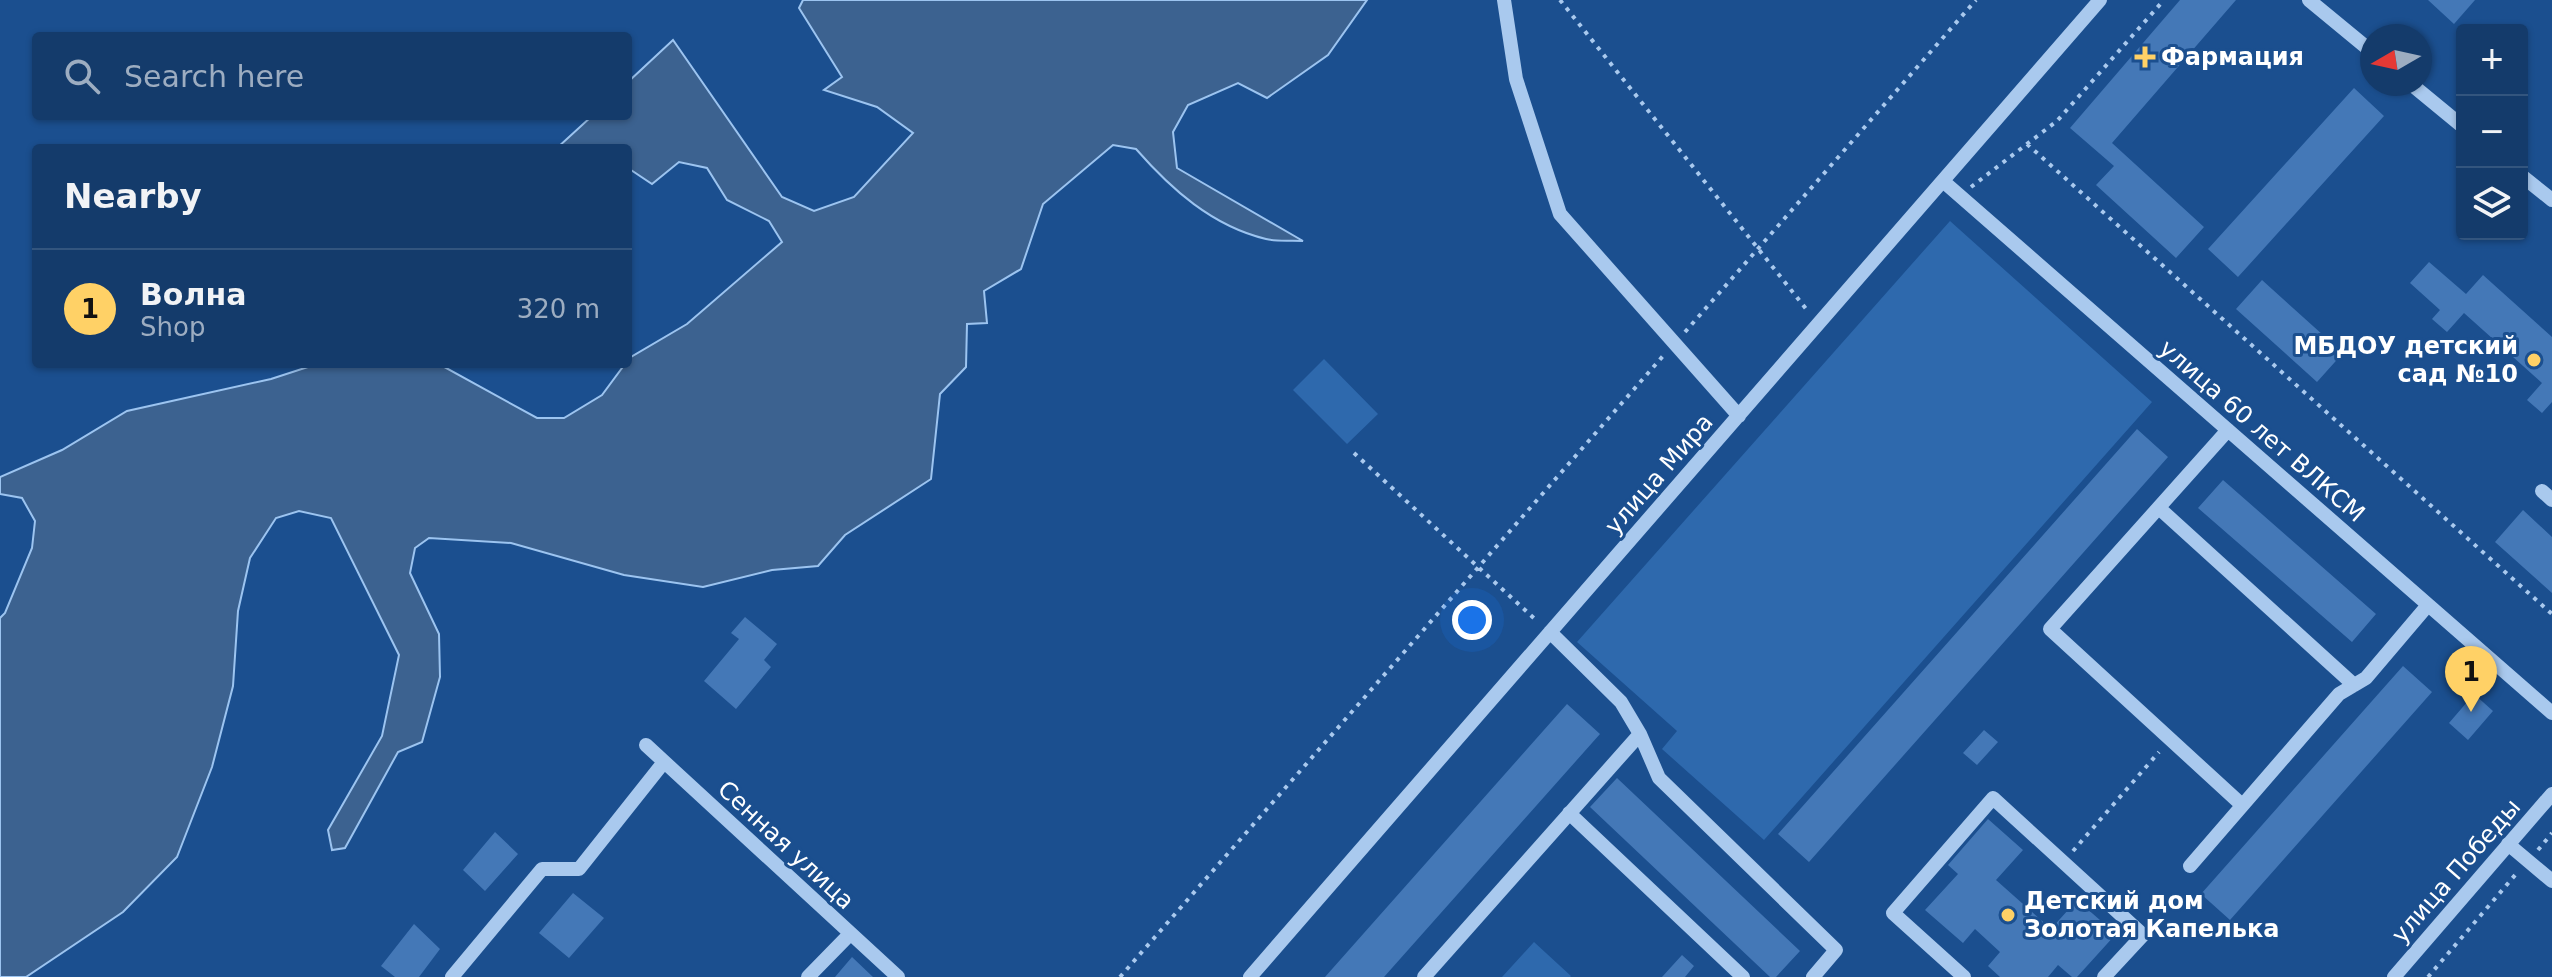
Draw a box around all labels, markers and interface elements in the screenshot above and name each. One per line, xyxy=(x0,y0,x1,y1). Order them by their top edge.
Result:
north arrow xyxy=(2360,24,2432,96)
map controls xyxy=(2456,24,2528,240)
button: + xyxy=(2456,24,2528,96)
search box xyxy=(32,32,632,120)
place label: Фармация xyxy=(2161,43,2304,71)
marker: Фармация xyxy=(2136,48,2154,66)
icon: search xyxy=(60,54,104,98)
text: Search here xyxy=(124,59,304,94)
button: − xyxy=(2456,96,2528,168)
button: layers xyxy=(2456,168,2528,240)
text: Nearby xyxy=(64,176,202,216)
text: Волна xyxy=(140,277,246,312)
text: 1 xyxy=(81,294,99,324)
text: 320 m xyxy=(517,294,600,324)
text: Shop xyxy=(140,312,205,342)
place label: МБДОУ детский сад №10 xyxy=(2293,332,2518,388)
street label: улица 60 лет ВЛКСМ xyxy=(2154,334,2370,528)
marker: МБДОУ детский сад №10 xyxy=(2525,351,2543,369)
street label: улица Мира xyxy=(1599,408,1719,540)
your location xyxy=(1452,600,1492,640)
pin: 1 xyxy=(2445,646,2497,712)
street label: Сенная улица xyxy=(712,775,860,915)
street label: улица Победы xyxy=(2386,793,2526,949)
place label: Детский дом Золотая Капелька xyxy=(2024,887,2279,943)
marker: Детский дом Золотая Капелька xyxy=(1999,906,2017,924)

